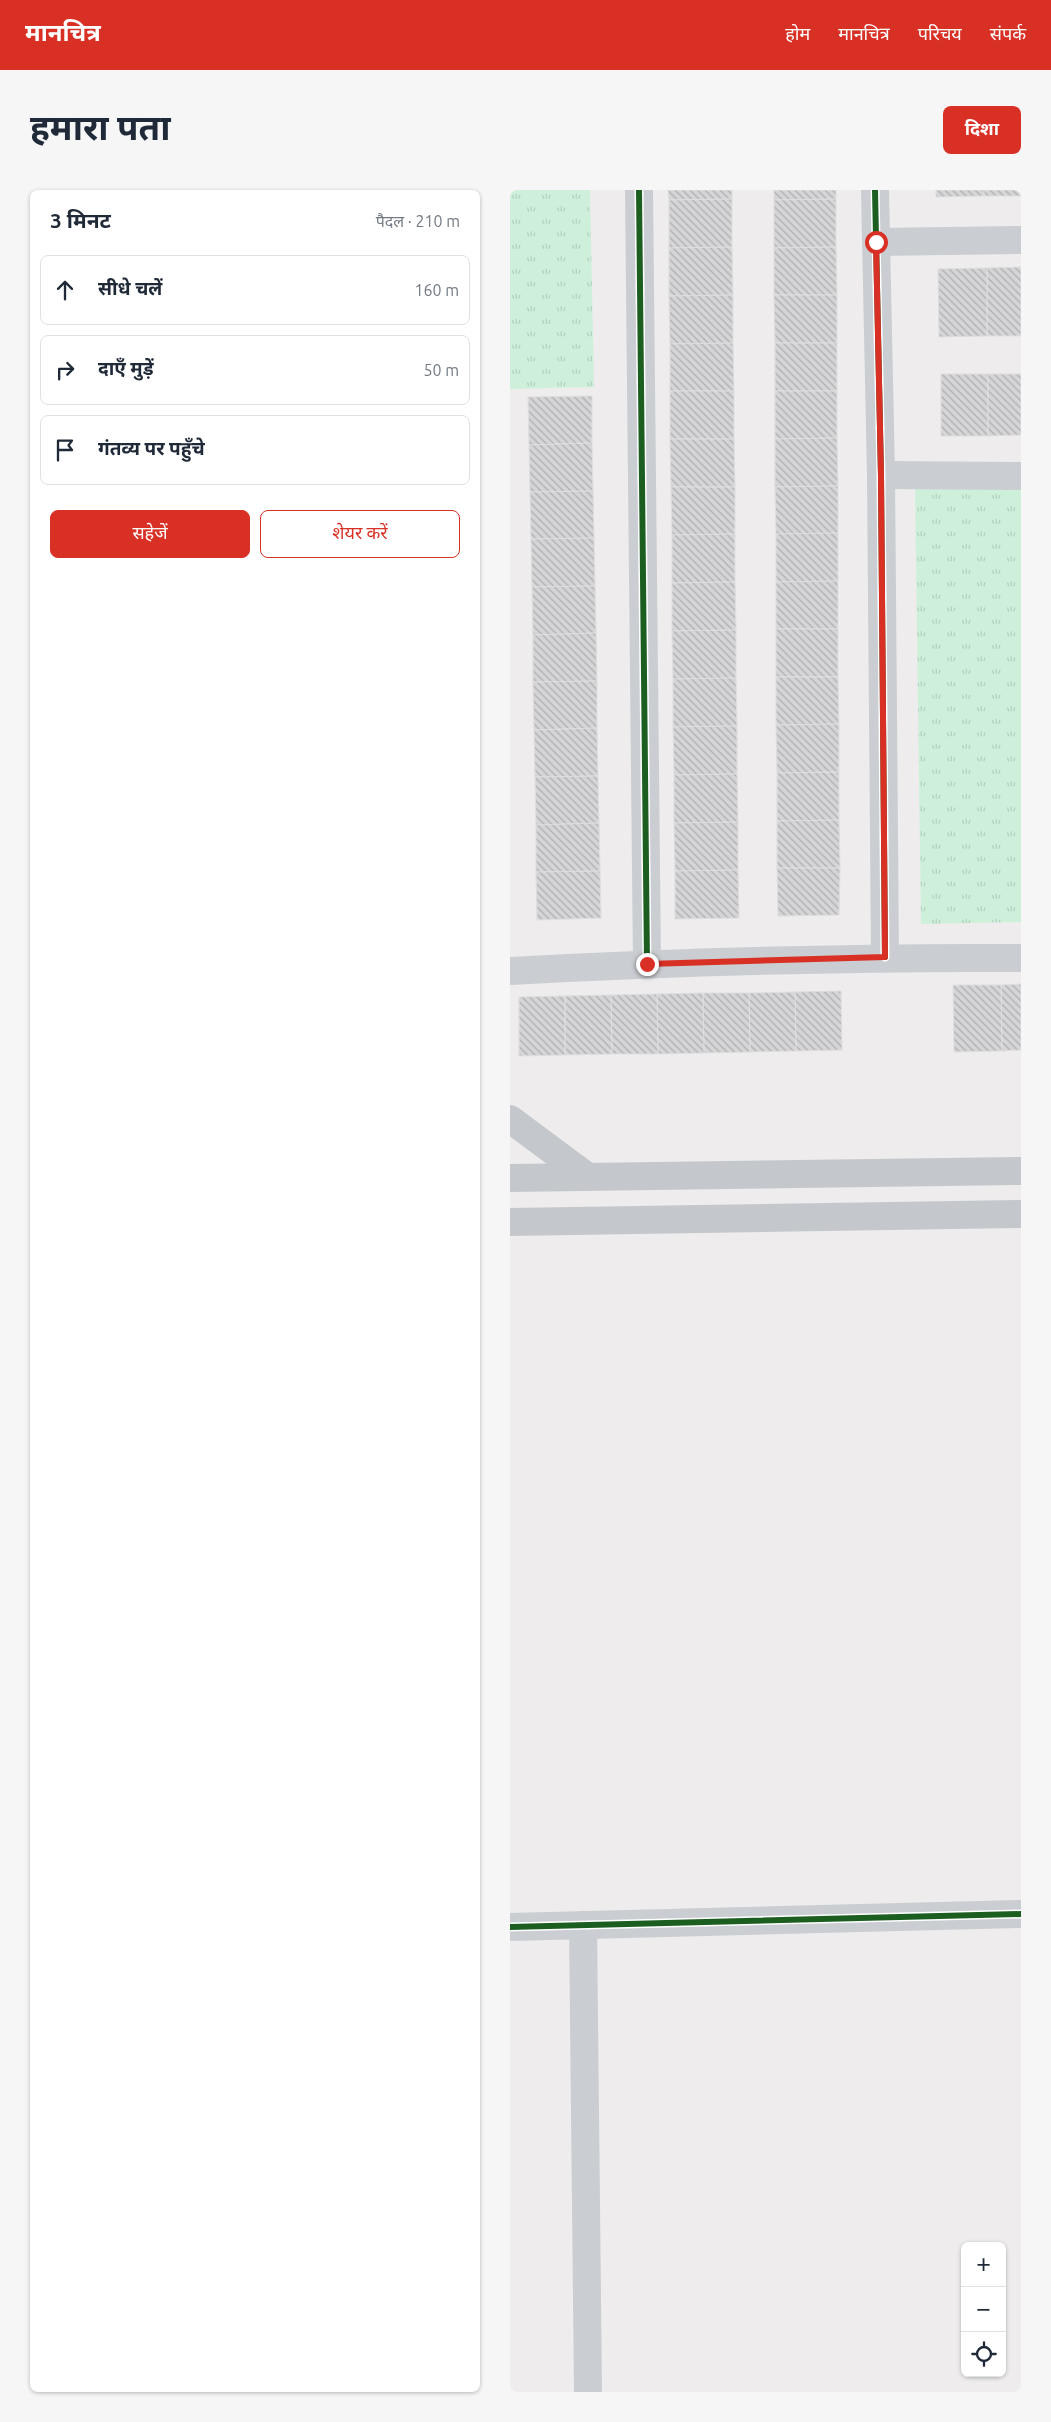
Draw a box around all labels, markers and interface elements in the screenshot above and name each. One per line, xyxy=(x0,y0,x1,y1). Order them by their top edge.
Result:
text: मानचित्र xyxy=(25,19,101,46)
text: होम xyxy=(785,23,810,43)
text: मानचित्र xyxy=(838,23,890,43)
text: परिचय xyxy=(918,23,962,43)
text: संपर्क xyxy=(990,23,1026,43)
button: दिशा xyxy=(943,106,1021,154)
text: हमारा पता xyxy=(30,107,170,147)
text: 3 मिनट xyxy=(50,208,111,232)
text: पैदल · 210 m xyxy=(376,212,460,230)
route start xyxy=(865,231,888,254)
icon: ahead xyxy=(51,276,79,304)
text: सीधे चलें xyxy=(98,277,162,299)
text: 160 m xyxy=(414,281,459,299)
icon: right xyxy=(51,356,79,384)
text: दाएँ मुड़ें xyxy=(98,357,154,379)
text: 50 m xyxy=(423,361,459,379)
icon: arrive xyxy=(51,436,79,464)
text: गंतव्य पर पहुँचे xyxy=(98,437,205,459)
button: सहेजें xyxy=(50,510,250,558)
button: शेयर करें xyxy=(260,510,460,558)
route end xyxy=(636,953,659,976)
map controls xyxy=(961,2242,1006,2377)
button: + xyxy=(961,2242,1006,2287)
button: − xyxy=(961,2287,1006,2332)
button: locate xyxy=(961,2332,1006,2377)

